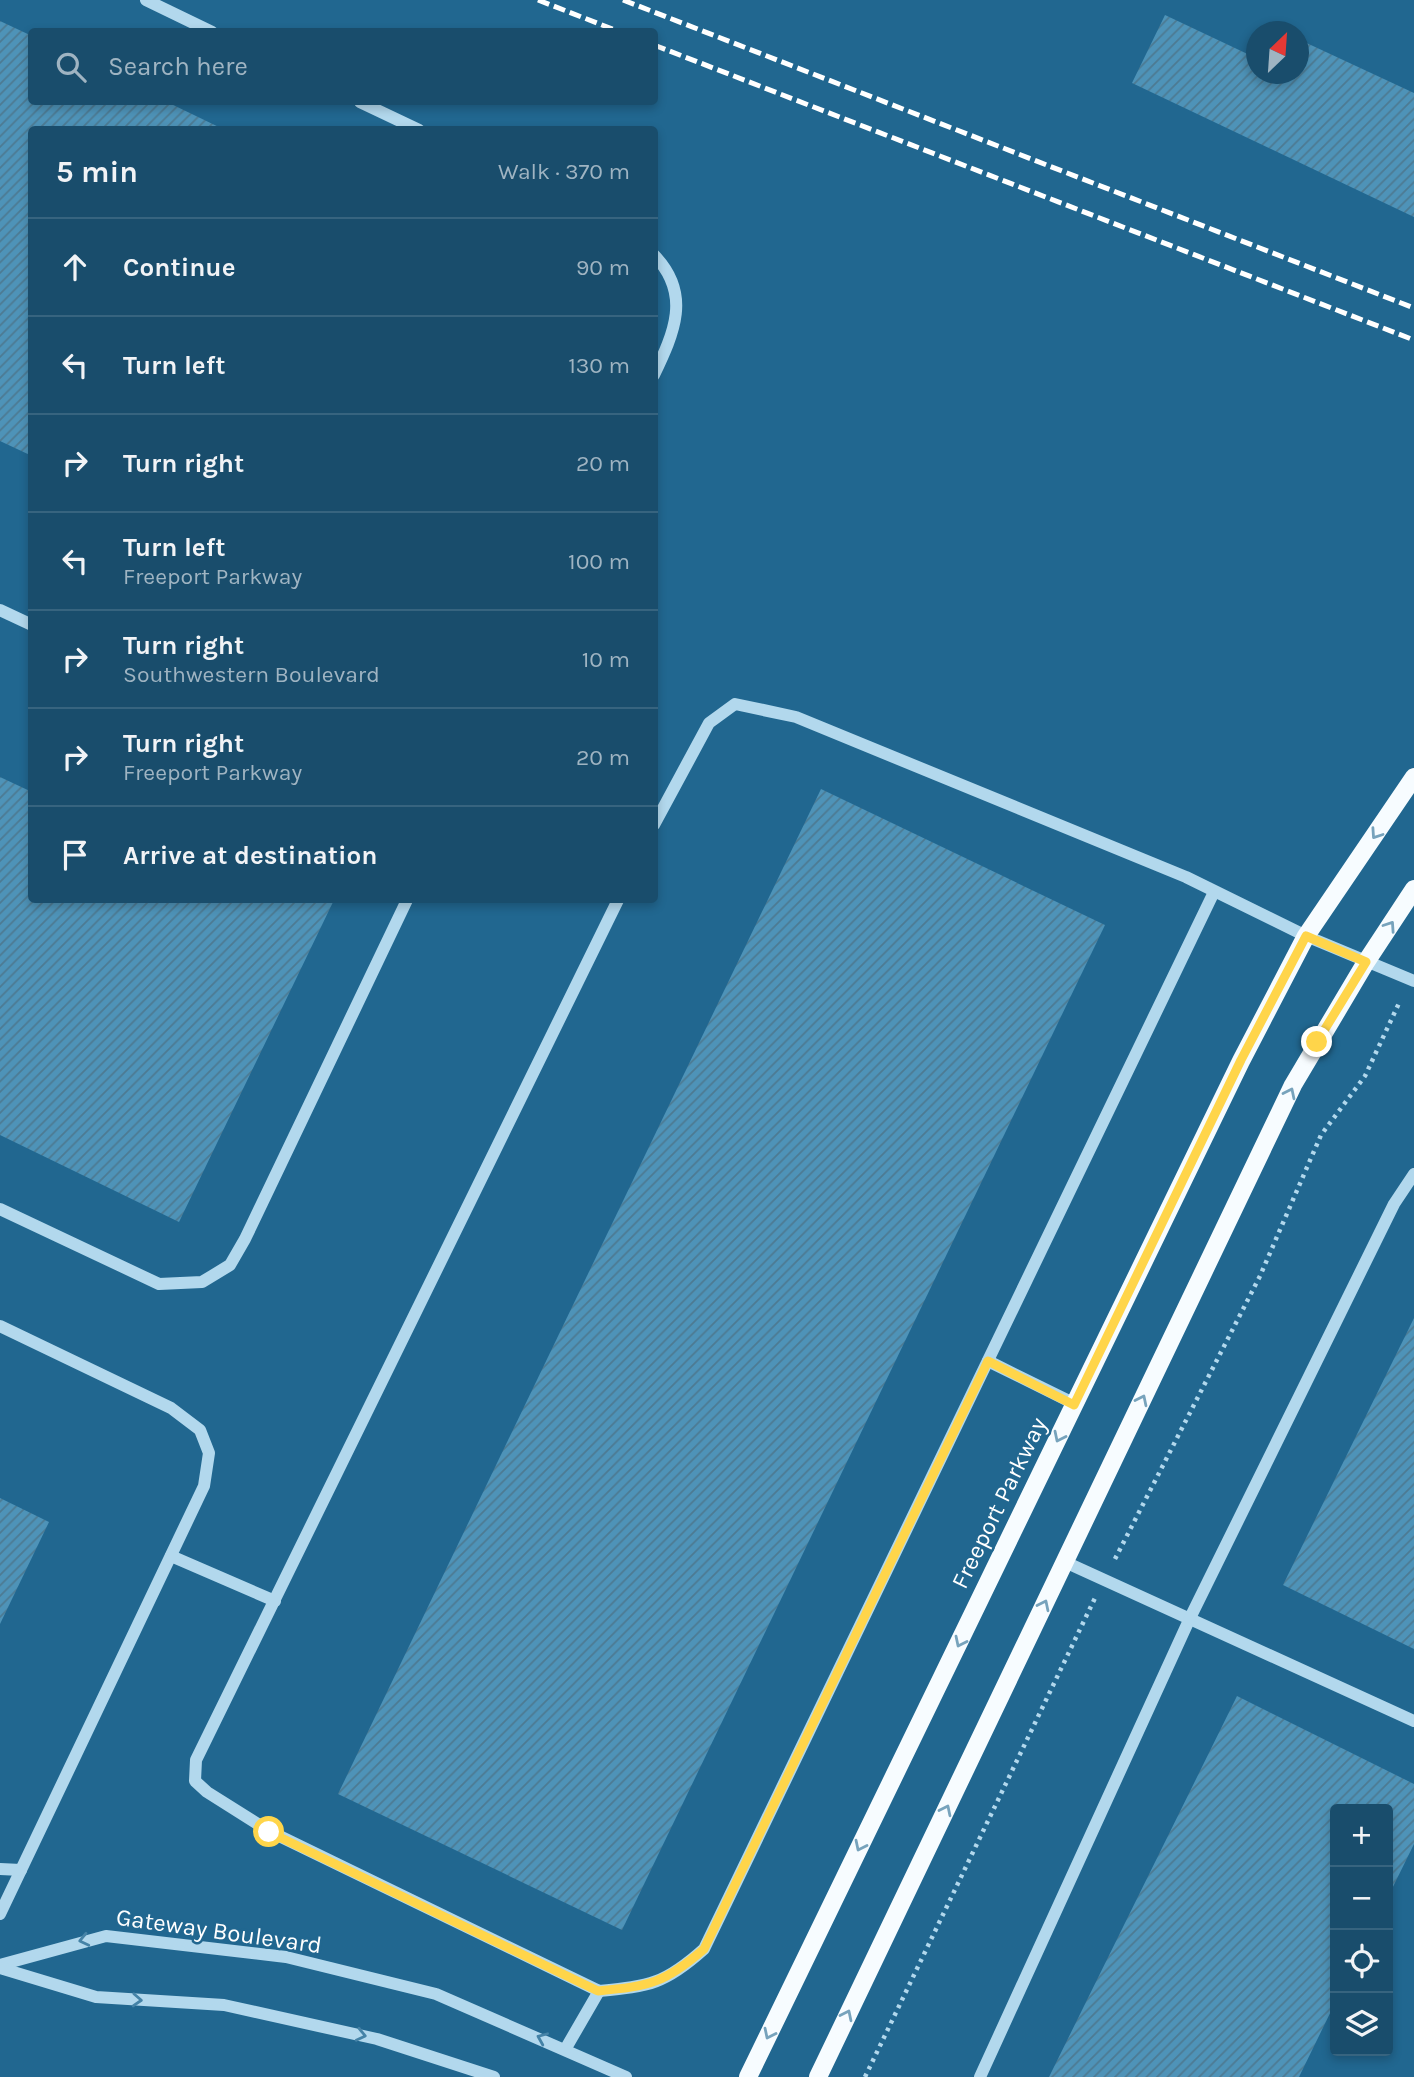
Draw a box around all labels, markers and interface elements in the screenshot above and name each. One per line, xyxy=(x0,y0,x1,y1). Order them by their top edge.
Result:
north arrow xyxy=(1246,21,1309,84)
search box xyxy=(28,28,658,105)
icon: search xyxy=(52,48,90,86)
text: Search here xyxy=(108,51,248,82)
text: 5 min xyxy=(56,154,138,190)
text: Walk · 370 m xyxy=(498,158,630,185)
icon: ahead xyxy=(56,248,94,286)
text: Continue xyxy=(123,252,235,283)
text: 90 m xyxy=(576,254,630,281)
icon: left xyxy=(56,346,94,384)
text: Turn left xyxy=(123,350,225,381)
text: 130 m xyxy=(568,352,630,379)
icon: right xyxy=(56,444,94,482)
text: Turn right xyxy=(123,448,244,479)
text: 20 m xyxy=(576,450,630,477)
text: Turn left xyxy=(123,532,225,563)
icon: left xyxy=(56,542,94,580)
text: 100 m xyxy=(568,548,630,575)
text: Freeport Parkway xyxy=(123,563,302,590)
text: Turn right xyxy=(123,630,244,661)
icon: right xyxy=(56,640,94,678)
text: 10 m xyxy=(582,646,630,673)
text: Southwestern Boulevard xyxy=(123,661,380,688)
text: Turn right xyxy=(123,728,244,759)
icon: right xyxy=(56,738,94,776)
text: 20 m xyxy=(576,744,630,771)
text: Freeport Parkway xyxy=(123,759,302,786)
one-way arrow xyxy=(1372,826,1384,839)
icon: arrive xyxy=(56,836,94,874)
text: Arrive at destination xyxy=(123,840,377,871)
one-way arrow xyxy=(1382,920,1395,933)
route end xyxy=(1301,1026,1332,1057)
one-way arrow xyxy=(1281,1088,1295,1100)
one-way arrow xyxy=(1134,1395,1148,1407)
street label: Freeport Parkway xyxy=(945,1413,1053,1593)
one-way arrow xyxy=(1053,1430,1067,1442)
one-way arrow xyxy=(1036,1600,1050,1612)
one-way arrow xyxy=(954,1635,968,1647)
map controls xyxy=(1330,1804,1393,2056)
button: + xyxy=(1330,1804,1393,1867)
one-way arrow xyxy=(937,1805,951,1817)
route start xyxy=(253,1816,284,1847)
one-way arrow xyxy=(855,1839,869,1851)
button: − xyxy=(1330,1867,1393,1930)
street label: Gateway Boulevard xyxy=(114,1903,324,1959)
button: locate xyxy=(1330,1930,1393,1993)
one-way arrow xyxy=(78,1932,90,1946)
one-way arrow xyxy=(132,1992,143,2007)
button: layers xyxy=(1330,1993,1393,2056)
one-way arrow xyxy=(839,2010,853,2023)
one-way arrow xyxy=(355,2027,367,2041)
one-way arrow xyxy=(764,2027,778,2039)
one-way arrow xyxy=(537,2032,549,2046)

